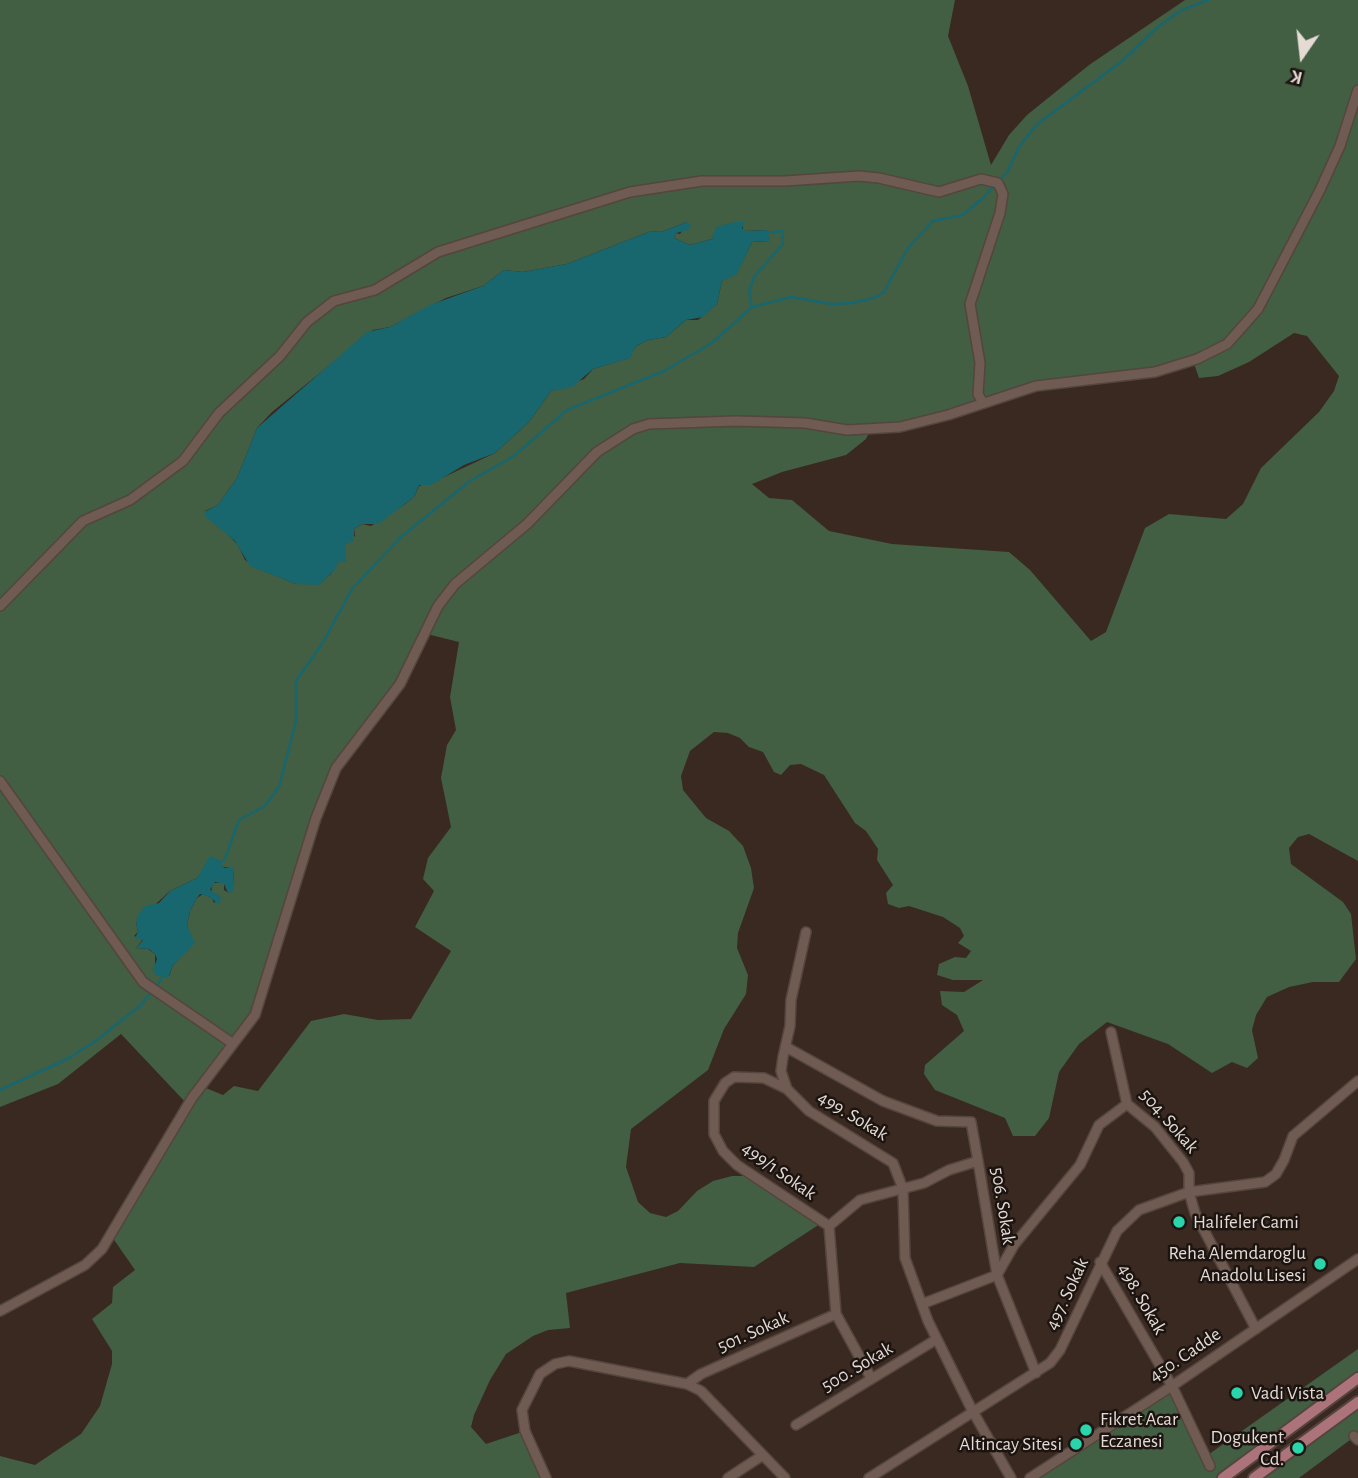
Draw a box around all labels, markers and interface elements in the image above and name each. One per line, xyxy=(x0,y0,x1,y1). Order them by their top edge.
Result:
north arrow xyxy=(1267,21,1337,91)
text: K xyxy=(1289,66,1304,87)
street label: 504. Sokak xyxy=(1135,1084,1203,1158)
street label: 499. Sokak xyxy=(814,1086,892,1146)
street label: 499/1 Sokak xyxy=(737,1137,821,1205)
street label: 506. Sokak xyxy=(986,1166,1020,1246)
place label: Halifeler Cami xyxy=(1193,1211,1299,1233)
marker: Halifeler Cami xyxy=(1171,1214,1187,1230)
place label: Reha Alemdaroglu Anadolu Lisesi xyxy=(1168,1242,1306,1286)
street label: 497. Sokak xyxy=(1040,1254,1094,1334)
marker: Reha Alemdaroglu Anadolu Lisesi xyxy=(1312,1256,1328,1272)
street label: 498. Sokak xyxy=(1113,1259,1171,1339)
street label: 501. Sokak xyxy=(714,1306,792,1358)
street label: 450. Cadde xyxy=(1145,1323,1225,1387)
street label: 500. Sokak xyxy=(817,1337,897,1397)
place label: Vadi Vista xyxy=(1251,1382,1324,1404)
marker: Vadi Vista xyxy=(1229,1385,1245,1401)
place label: Fikret Acar Eczanesi xyxy=(1100,1408,1178,1452)
marker: Fikret Acar Eczanesi xyxy=(1078,1422,1094,1438)
place label: Dogukent Cd. xyxy=(1210,1426,1284,1470)
place label: Altincay Sitesi xyxy=(959,1433,1062,1455)
marker: Altincay Sitesi xyxy=(1068,1436,1084,1452)
marker: Dogukent Cd. xyxy=(1290,1440,1306,1456)

